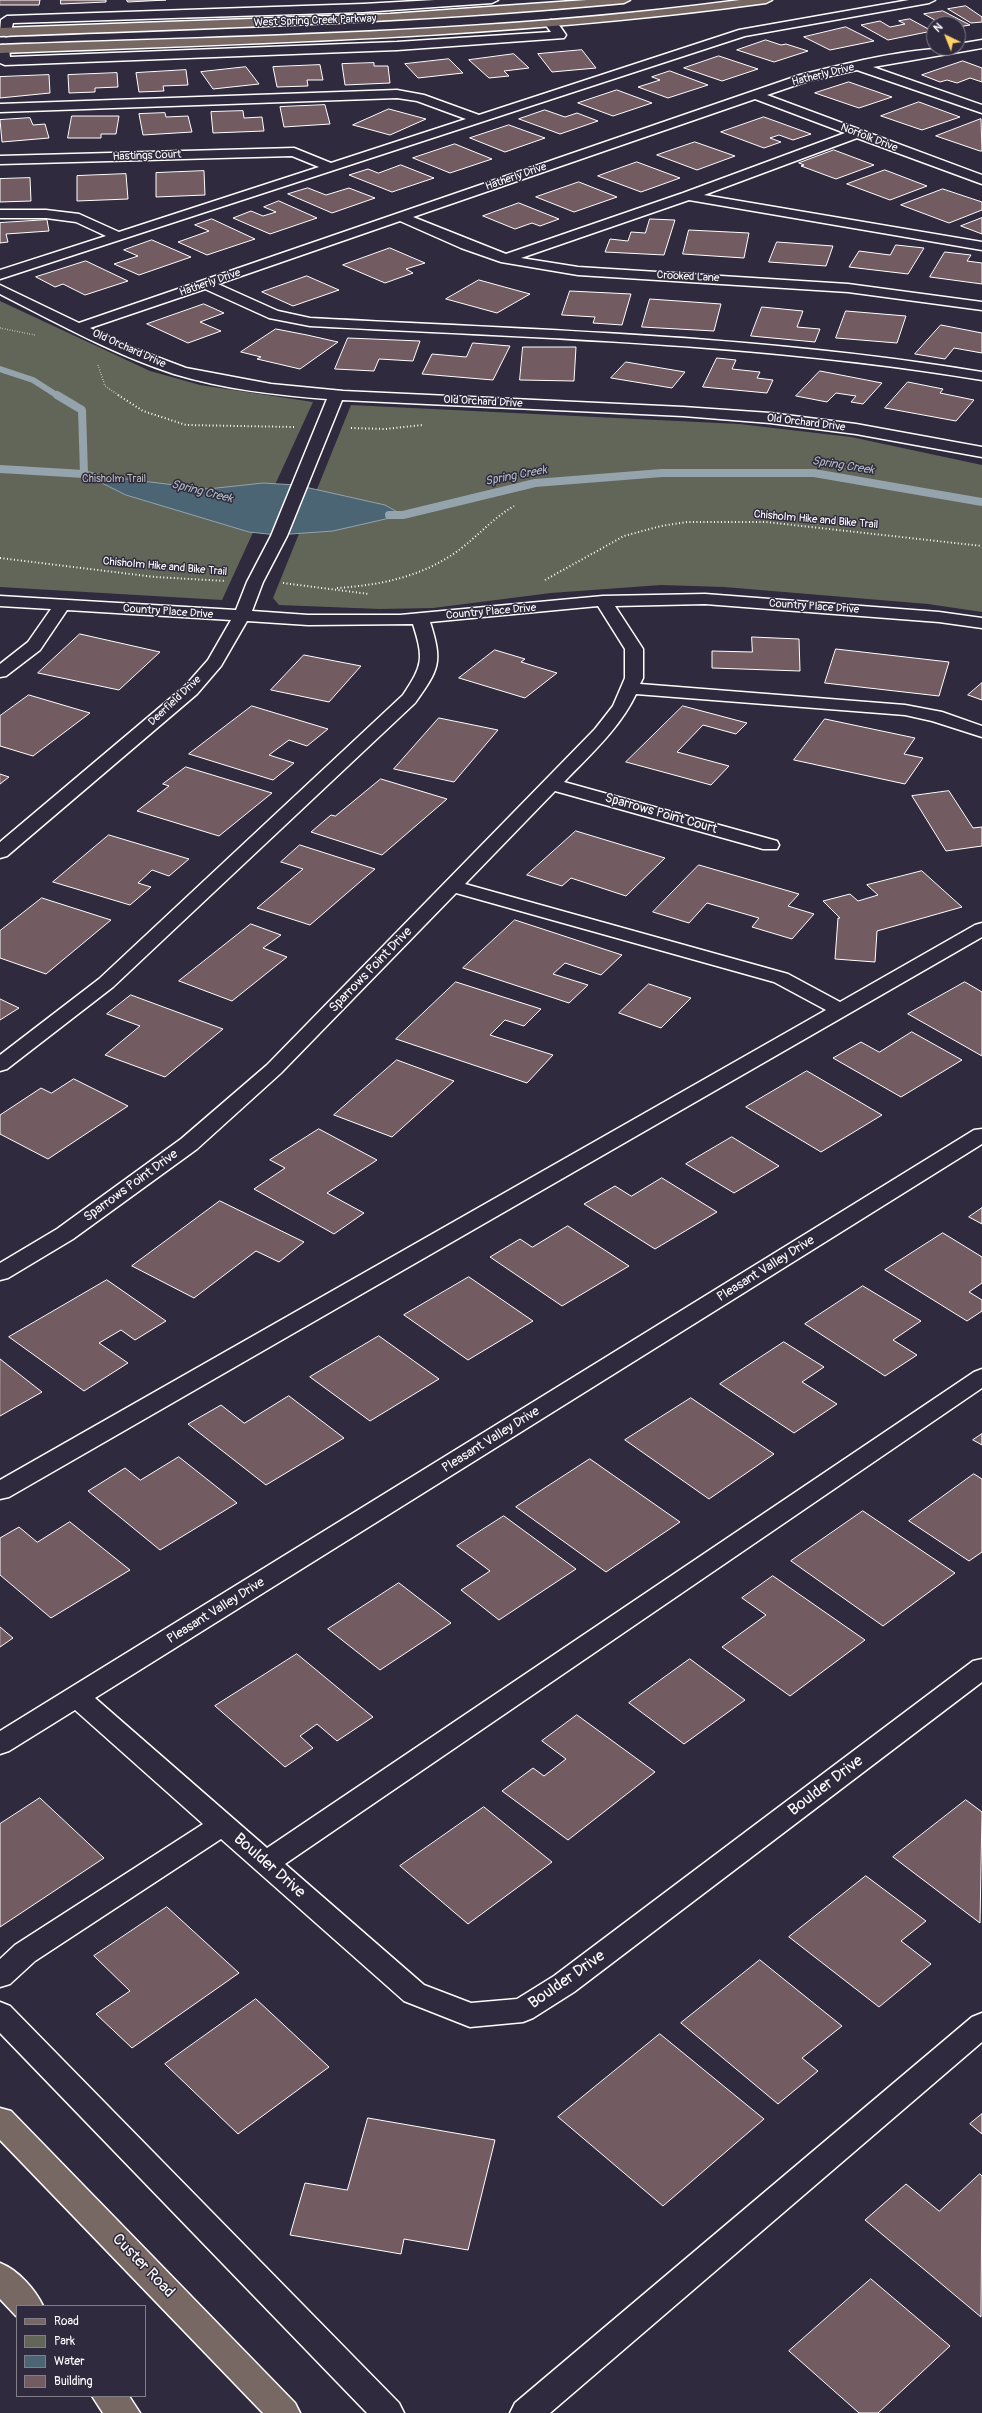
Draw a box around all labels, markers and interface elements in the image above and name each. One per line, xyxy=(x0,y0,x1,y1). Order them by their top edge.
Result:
street label: West Spring Creek Parkway xyxy=(253,12,377,30)
north arrow xyxy=(926,16,966,56)
text: N xyxy=(931,20,945,35)
street label: Hatherly Drive xyxy=(790,61,856,89)
street label: Norfolk Drive xyxy=(839,121,899,155)
street label: Hastings Court xyxy=(112,148,182,164)
street label: Hatherly Drive xyxy=(484,160,548,194)
street label: Hatherly Drive xyxy=(178,266,242,300)
street label: Crooked Lane xyxy=(656,269,720,285)
street label: Old Orchard Drive xyxy=(90,327,168,371)
street label: Old Orchard Drive xyxy=(443,393,523,411)
street label: Old Orchard Drive xyxy=(766,412,846,434)
water label: Spring Creek xyxy=(811,454,875,478)
water label: Spring Creek xyxy=(484,463,548,489)
park label: Chisholm Trail xyxy=(82,472,146,486)
water label: Spring Creek xyxy=(170,477,234,507)
street label: Chisholm Hike and Bike Trail xyxy=(753,508,879,532)
street label: Chisholm Hike and Bike Trail xyxy=(102,555,228,579)
street label: Country Place Drive xyxy=(768,597,860,617)
street label: Country Place Drive xyxy=(445,601,537,623)
street label: Country Place Drive xyxy=(122,602,214,622)
street label: Deerfield Drive xyxy=(146,673,204,729)
street label: Sparrows Point Court xyxy=(603,791,719,837)
street label: Sparrows Point Drive xyxy=(326,924,416,1016)
street label: Sparrows Point Drive xyxy=(81,1147,181,1225)
street label: Pleasant Valley Drive xyxy=(714,1233,818,1305)
street label: Pleasant Valley Drive xyxy=(439,1404,543,1476)
street label: Pleasant Valley Drive xyxy=(164,1575,268,1647)
street label: Boulder Drive xyxy=(785,1752,867,1820)
street label: Boulder Drive xyxy=(229,1830,309,1902)
street label: Boulder Drive xyxy=(525,1947,609,2013)
street label: Custer Road xyxy=(108,2230,178,2302)
legend xyxy=(16,2305,146,2397)
text: Road xyxy=(54,2314,79,2329)
text: Park xyxy=(54,2334,75,2349)
text: Water xyxy=(54,2354,85,2369)
text: Building xyxy=(54,2374,93,2389)

